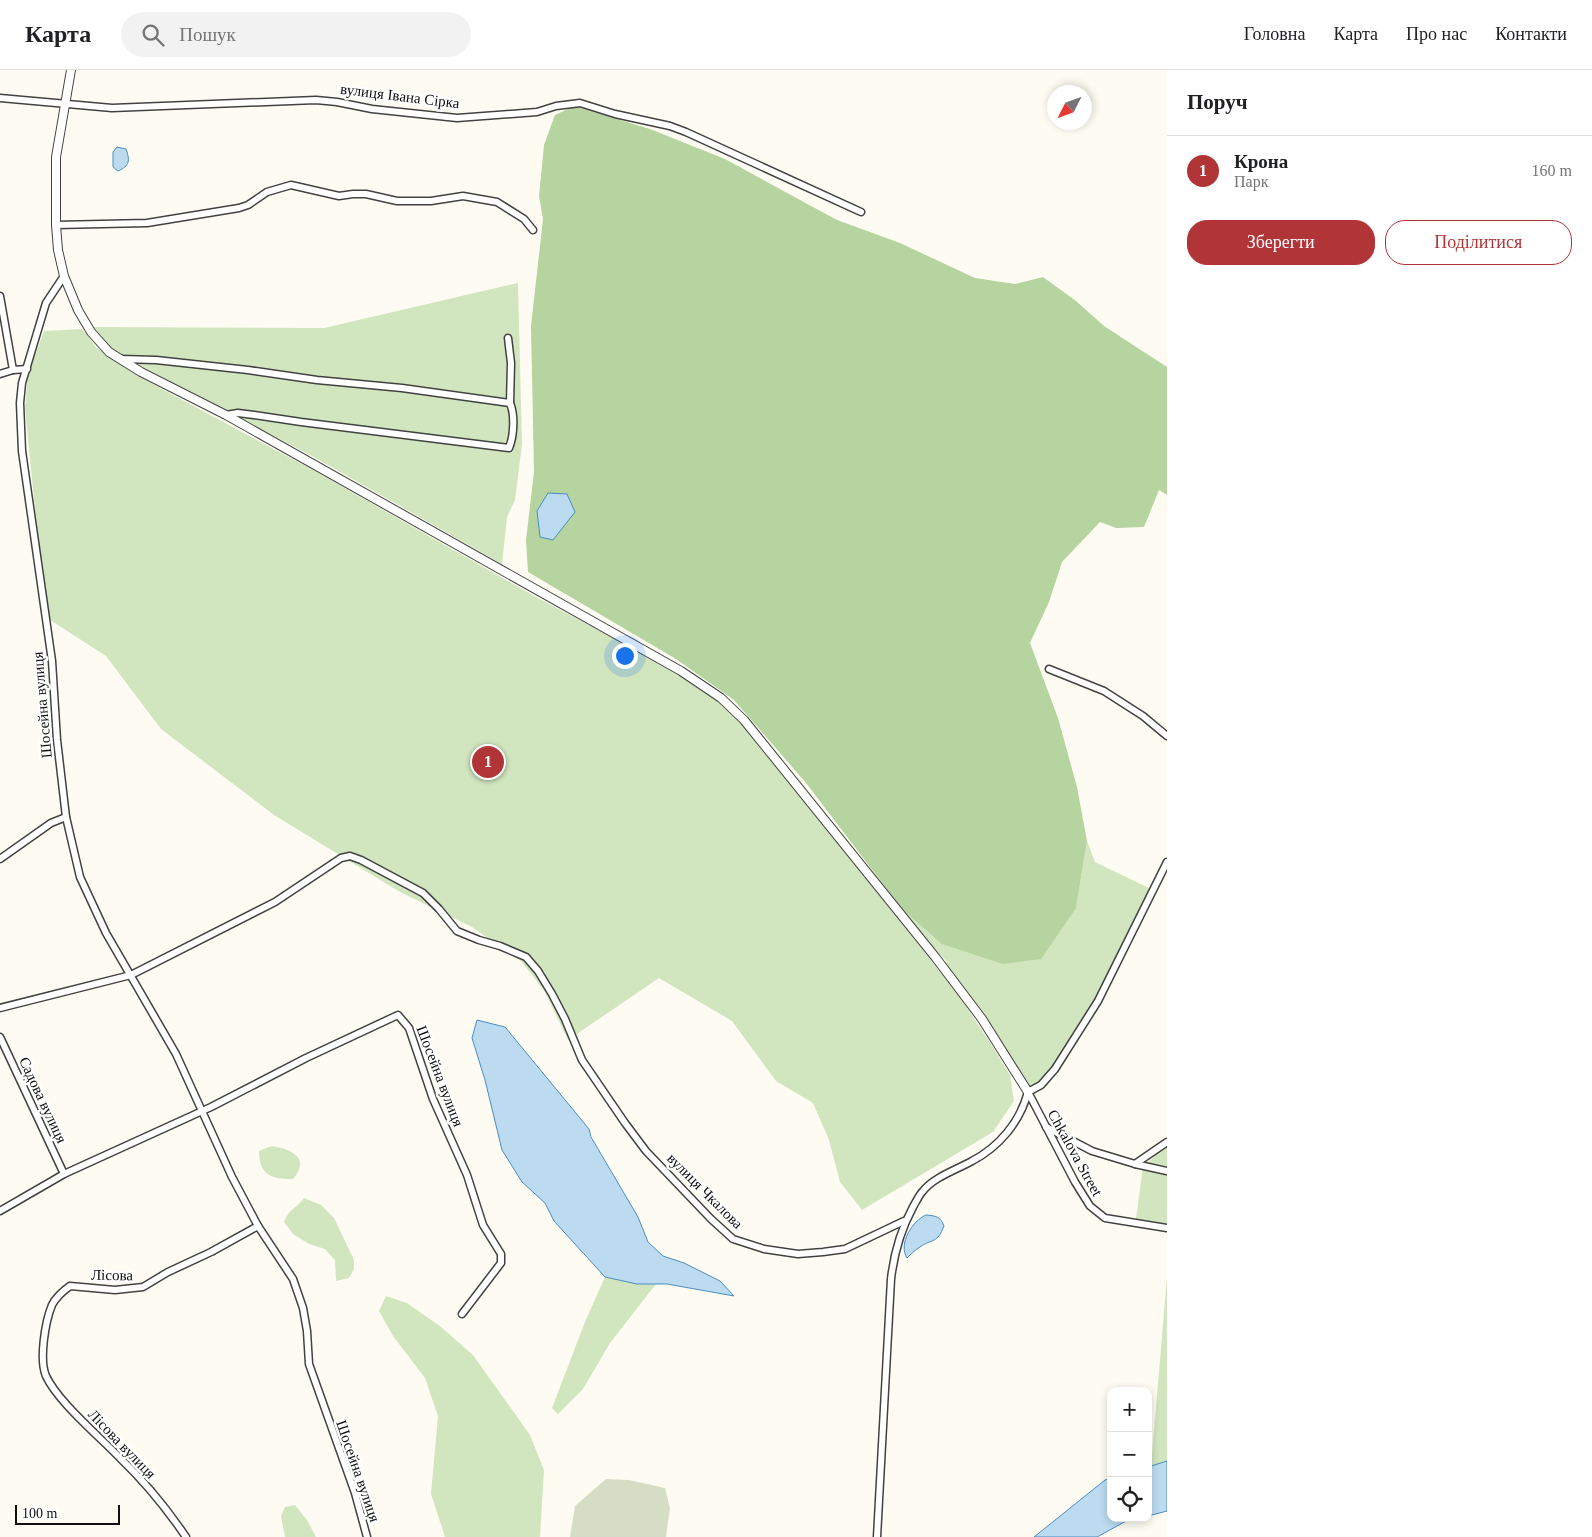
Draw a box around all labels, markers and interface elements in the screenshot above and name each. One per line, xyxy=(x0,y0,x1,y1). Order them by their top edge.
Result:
search box xyxy=(121,12,471,57)
text: Карта xyxy=(25,21,91,47)
icon: search xyxy=(139,21,167,49)
text: Пошук xyxy=(179,24,236,45)
text: Головна xyxy=(1244,24,1305,44)
text: Карта xyxy=(1333,24,1378,44)
text: Про нас xyxy=(1406,24,1467,44)
text: Контакти xyxy=(1495,24,1567,44)
street label: вулиця Івана Сірка xyxy=(339,81,461,111)
north arrow xyxy=(1047,85,1092,130)
text: Поруч xyxy=(1187,90,1248,114)
text: Крона xyxy=(1234,151,1288,172)
text: 1 xyxy=(1199,162,1207,179)
text: 160 m xyxy=(1532,162,1572,179)
text: Парк xyxy=(1234,173,1268,190)
button: Зберегти xyxy=(1187,220,1375,265)
button: Поділитися xyxy=(1385,220,1572,265)
your location xyxy=(612,643,638,669)
street label: Шосейна вулиця xyxy=(29,651,55,759)
pin: 1 xyxy=(472,743,504,781)
street label: Шосейна вулиця xyxy=(413,1023,467,1129)
street label: Садова вулиця xyxy=(16,1055,70,1146)
street label: Chkalova Street xyxy=(1045,1107,1106,1200)
street label: вулиця Чкалова xyxy=(664,1150,746,1232)
street label: Лісова xyxy=(91,1267,133,1283)
map controls xyxy=(1107,1387,1152,1522)
button: + xyxy=(1107,1387,1152,1432)
street label: Лісова вулиця xyxy=(85,1406,159,1482)
street label: Шосейна вулиця xyxy=(333,1418,383,1524)
button: − xyxy=(1107,1432,1152,1477)
button: locate xyxy=(1107,1477,1152,1522)
scale bar xyxy=(15,1502,120,1525)
text: 100 m xyxy=(22,1506,57,1521)

